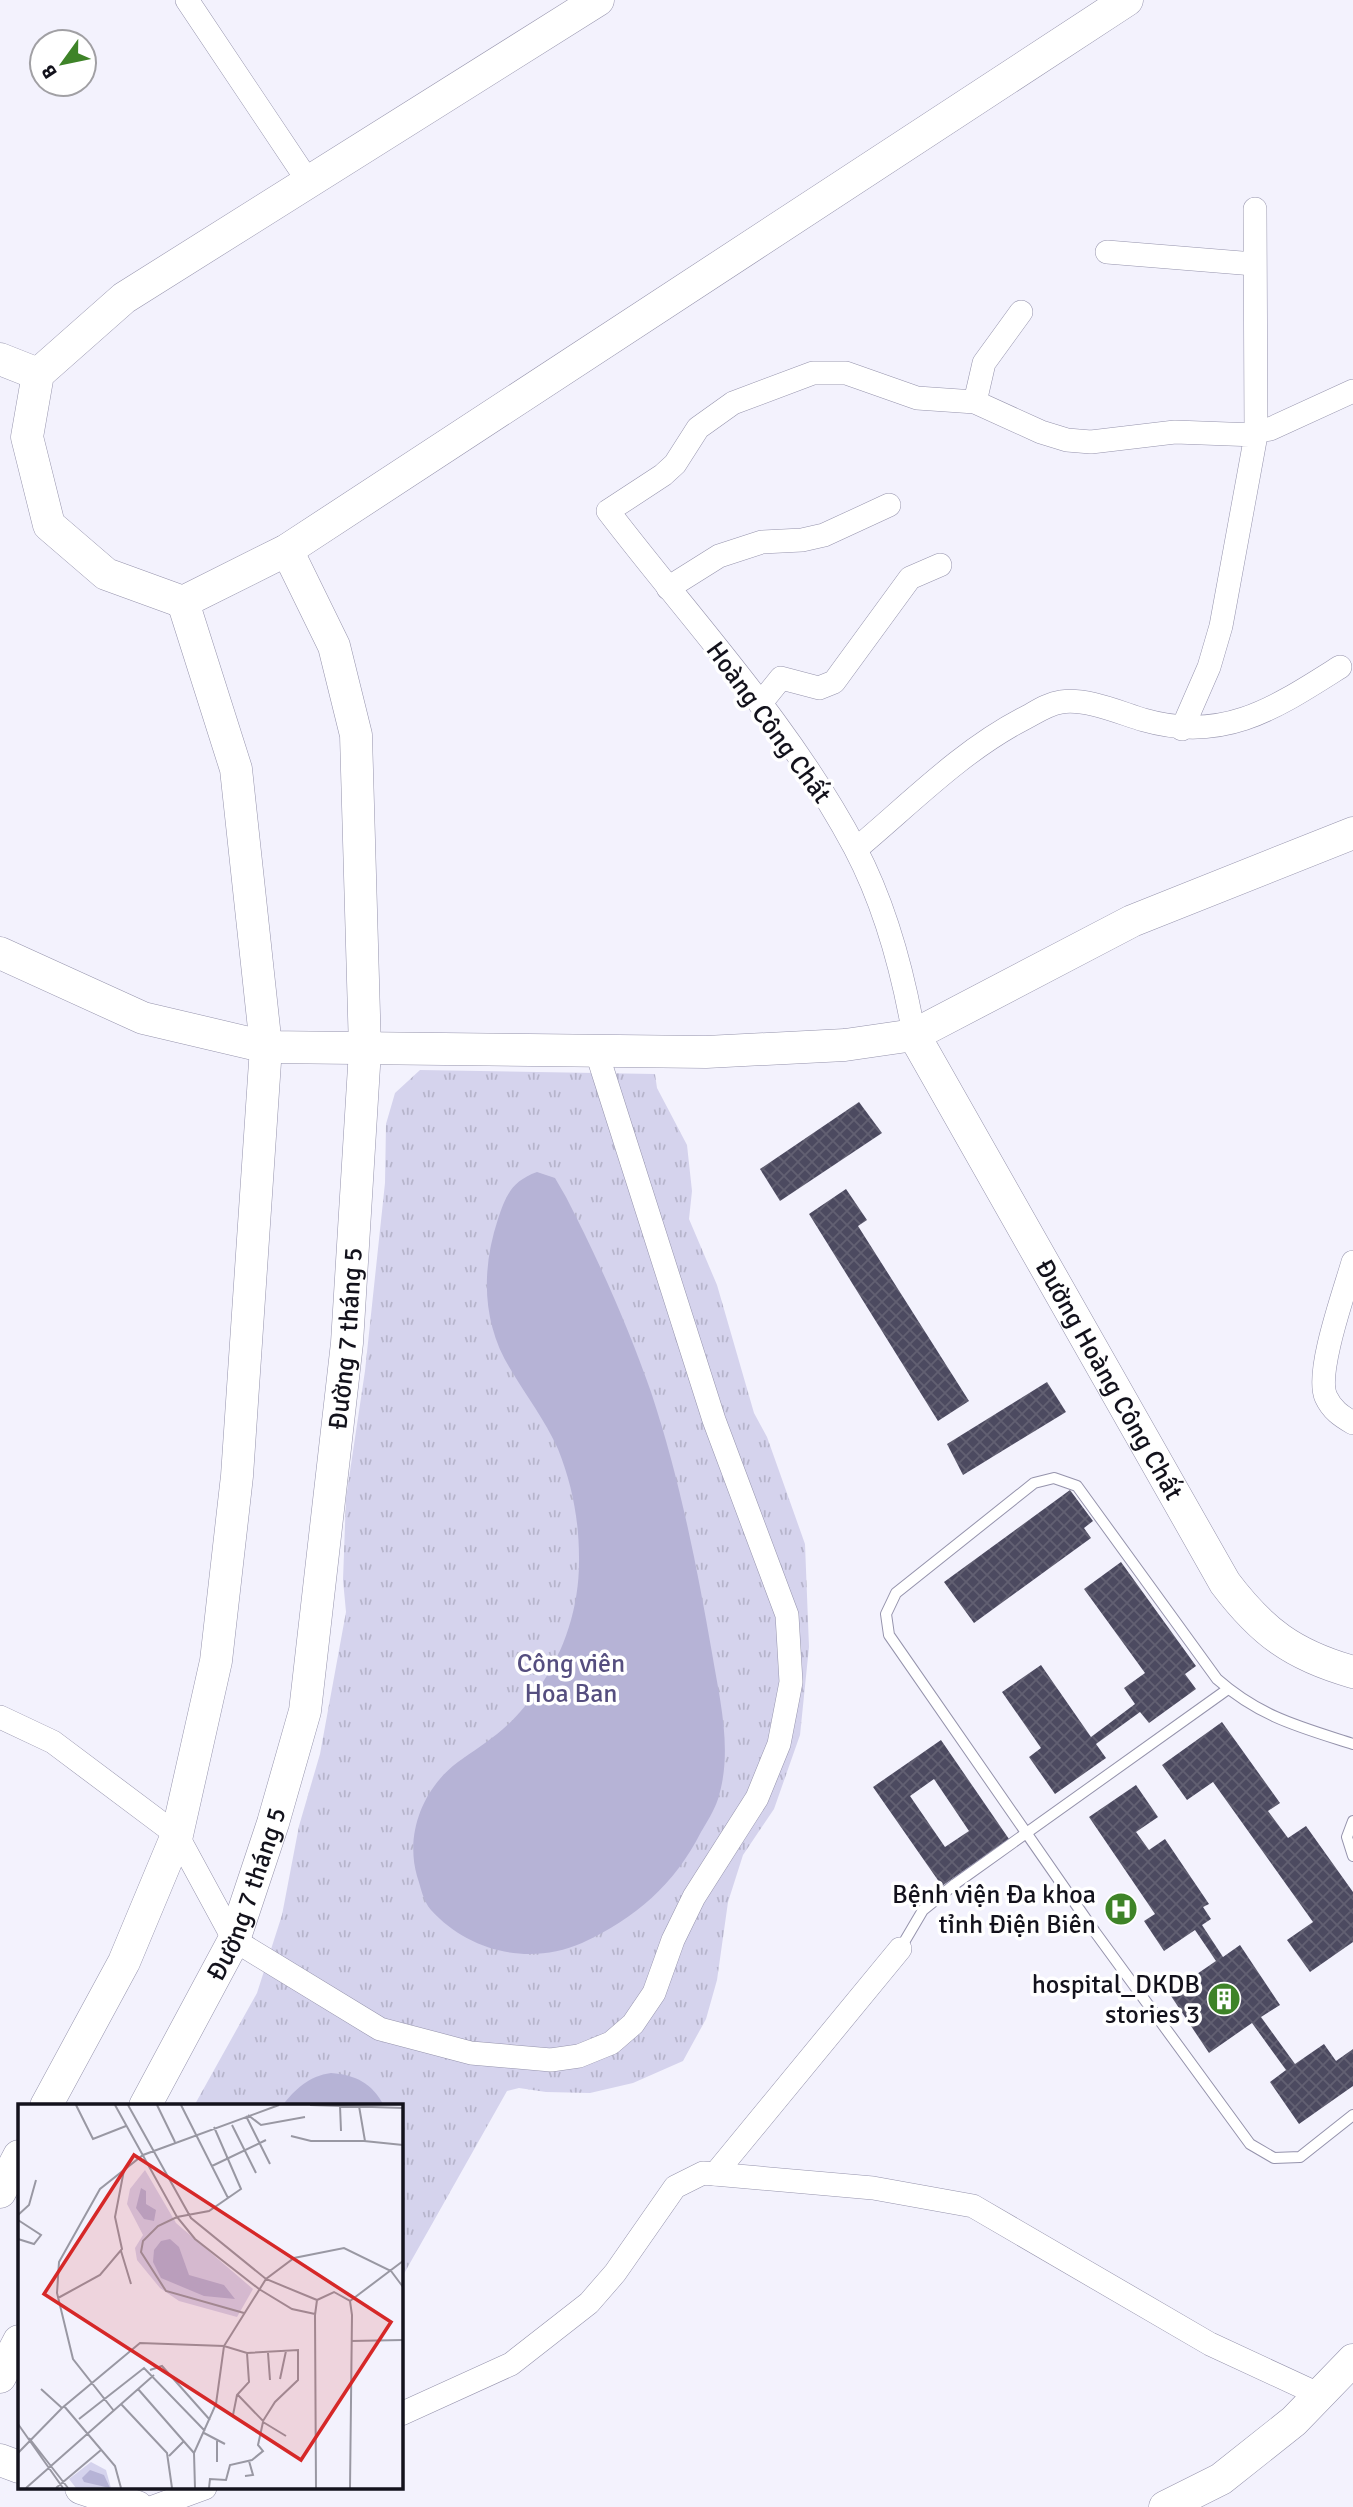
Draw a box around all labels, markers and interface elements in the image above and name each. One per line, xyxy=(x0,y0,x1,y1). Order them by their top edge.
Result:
north arrow xyxy=(28,28,98,98)
text: B xyxy=(36,60,63,83)
street label: Hoàng Công Chất xyxy=(699,635,838,810)
street label: Đường 7 tháng 5 xyxy=(322,1246,370,1431)
street label: Đường Hoàng Công Chất xyxy=(1028,1254,1189,1506)
park label: Công viên Hoa Ban xyxy=(517,1648,625,1710)
street label: Đường 7 tháng 5 xyxy=(200,1804,294,1987)
place label: Bệnh viện Đa khoa tỉnh Điện Biên xyxy=(892,1879,1096,1941)
hospital icon: Bệnh viện Đa khoa tỉnh Điện Biên xyxy=(1102,1890,1140,1928)
place label: hospital_DKDB stories 3 xyxy=(1032,1969,1200,2031)
building icon: hospital_DKDB stories 3 xyxy=(1205,1980,1243,2018)
inset map xyxy=(18,2104,402,2490)

